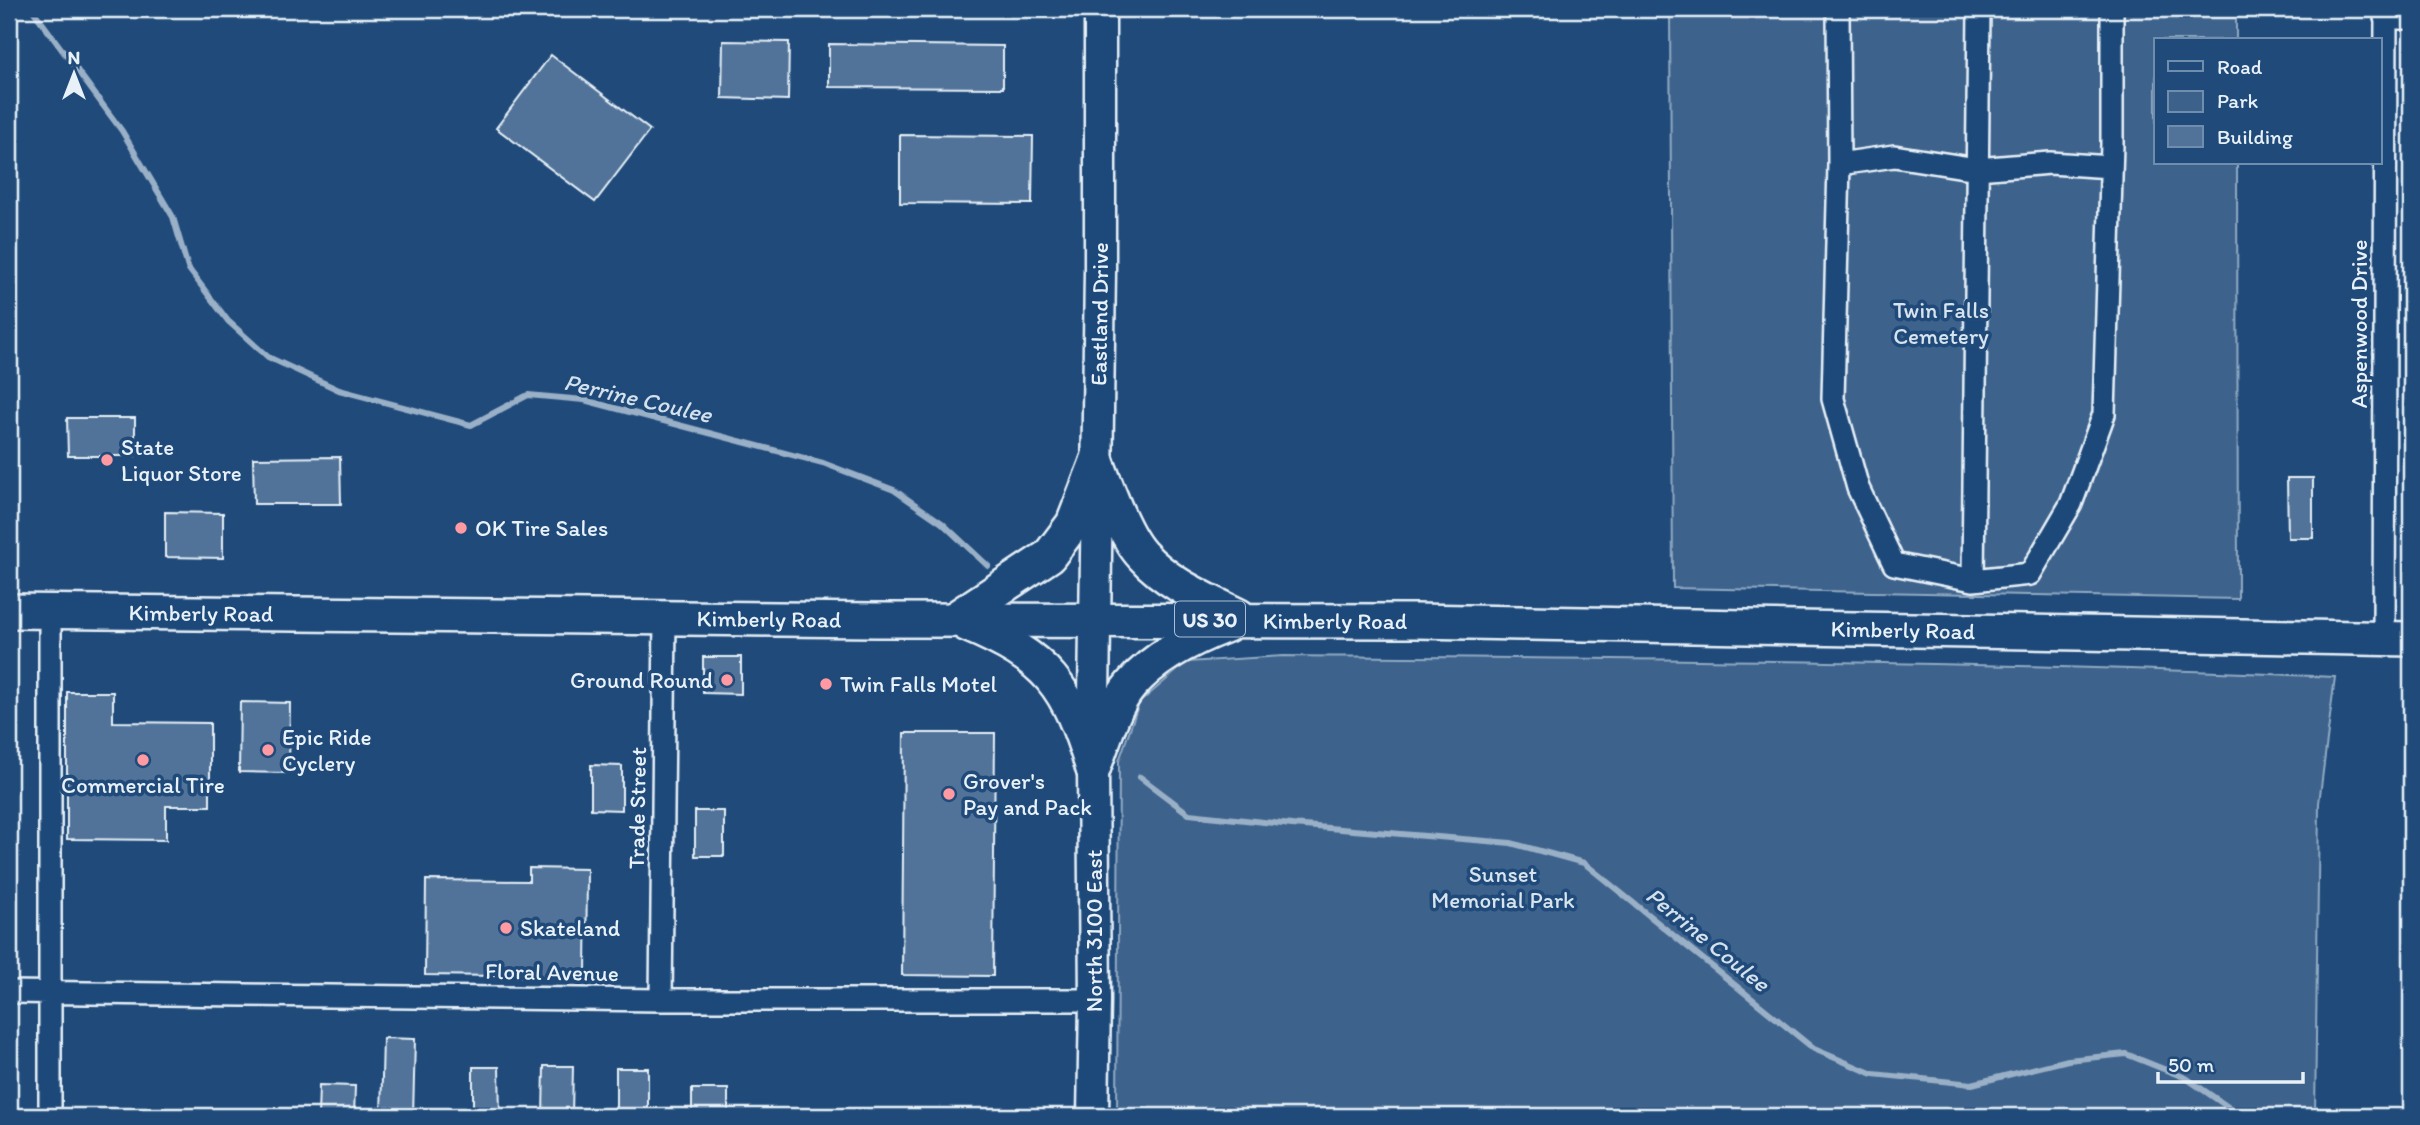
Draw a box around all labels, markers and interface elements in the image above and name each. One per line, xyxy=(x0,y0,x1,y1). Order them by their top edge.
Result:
north arrow xyxy=(38,38,108,108)
legend xyxy=(2154,38,2382,164)
text: N xyxy=(68,46,80,69)
text: Road xyxy=(2217,54,2263,79)
text: Park xyxy=(2217,88,2259,113)
text: Building xyxy=(2217,124,2293,149)
street label: Aspenwood Drive xyxy=(2345,240,2373,408)
street label: Eastland Drive xyxy=(1084,242,1114,386)
park label: Twin Falls Cemetery xyxy=(1893,296,1989,350)
water label: Perrine Coulee xyxy=(561,367,716,429)
place label: State Liquor Store xyxy=(121,433,242,487)
marker: State Liquor Store xyxy=(99,452,115,468)
place label: OK Tire Sales xyxy=(475,514,608,542)
marker: OK Tire Sales xyxy=(453,520,469,536)
street label: Kimberly Road xyxy=(129,598,274,628)
road number: US 30 xyxy=(1175,602,1245,636)
street label: Kimberly Road xyxy=(697,604,842,634)
street label: Kimberly Road xyxy=(1263,607,1408,635)
street label: Kimberly Road xyxy=(1830,615,1976,645)
place label: Ground Round xyxy=(570,666,713,694)
place label: Twin Falls Motel xyxy=(840,670,998,698)
marker: Ground Round xyxy=(719,672,735,688)
marker: Twin Falls Motel xyxy=(818,676,834,692)
place label: Epic Ride Cyclery xyxy=(282,723,372,777)
marker: Epic Ride Cyclery xyxy=(260,742,276,758)
street label: Trade Street xyxy=(622,746,652,869)
marker: Commercial Tire xyxy=(135,752,151,768)
place label: Grover's Pay and Pack xyxy=(963,767,1092,821)
place label: Commercial Tire xyxy=(61,771,225,799)
marker: Grover's Pay and Pack xyxy=(941,786,957,802)
street label: North 3100 East xyxy=(1080,849,1108,1012)
park label: Sunset Memorial Park xyxy=(1431,860,1575,914)
water label: Perrine Coulee xyxy=(1640,880,1777,999)
place label: Skateland xyxy=(520,914,620,942)
marker: Skateland xyxy=(498,920,514,936)
street label: Floral Avenue xyxy=(485,957,619,987)
scale bar xyxy=(2158,1041,2303,1085)
text: 50 m xyxy=(2168,1052,2215,1077)

